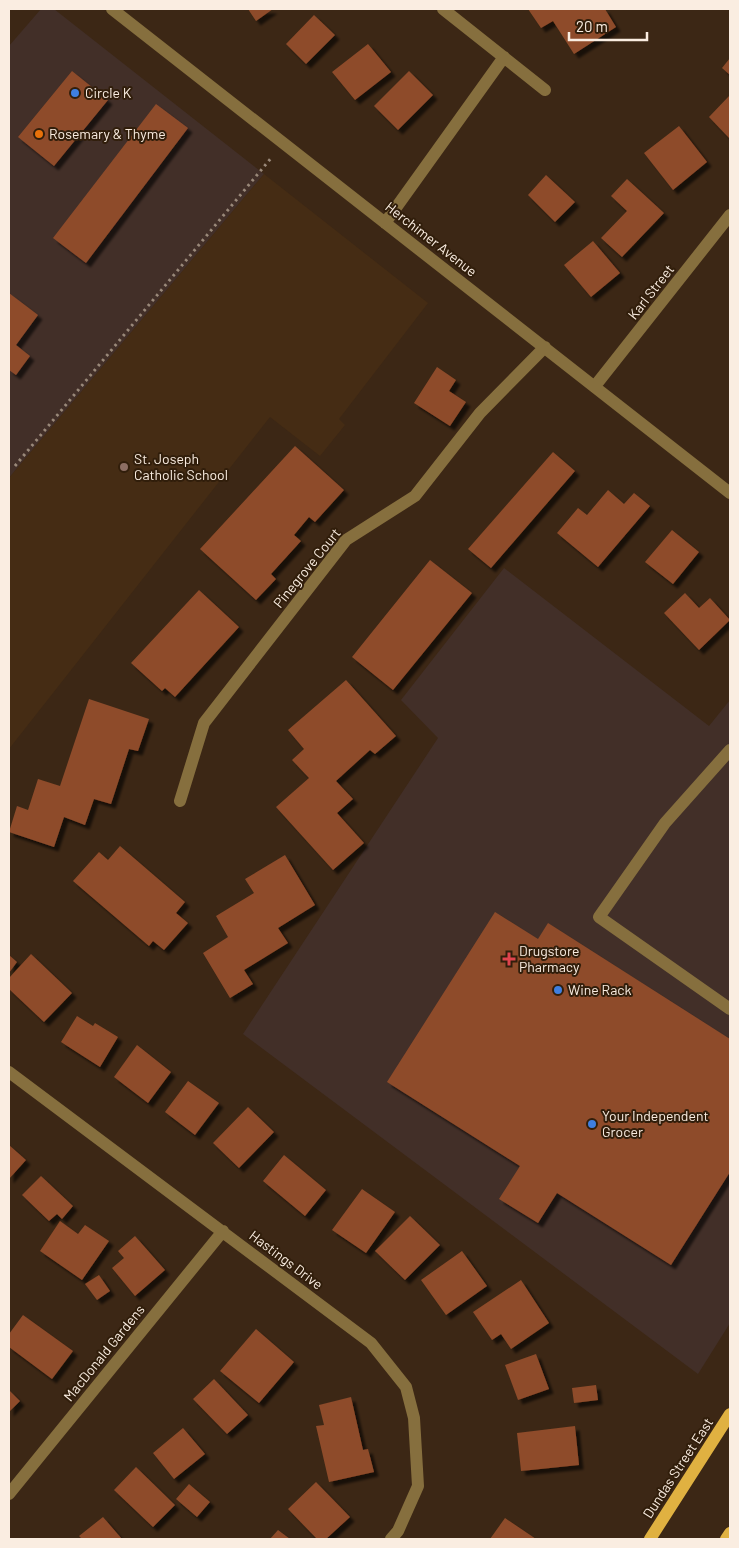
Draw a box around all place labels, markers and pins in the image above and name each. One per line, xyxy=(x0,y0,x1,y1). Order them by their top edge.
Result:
place label: Circle K xyxy=(85,84,132,101)
marker: Circle K xyxy=(69,87,81,99)
place label: Rosemary & Thyme xyxy=(49,125,166,142)
marker: Rosemary & Thyme xyxy=(33,128,45,140)
place label: St. Joseph Catholic School xyxy=(134,450,228,483)
marker: St. Joseph Catholic School xyxy=(118,461,130,473)
place label: Drugstore Pharmacy xyxy=(519,942,580,975)
marker: Drugstore Pharmacy xyxy=(503,953,515,965)
place label: Wine Rack xyxy=(568,981,632,998)
marker: Wine Rack xyxy=(552,984,564,996)
place label: Your Independent Grocer xyxy=(602,1107,709,1140)
marker: Your Independent Grocer xyxy=(586,1118,598,1130)

